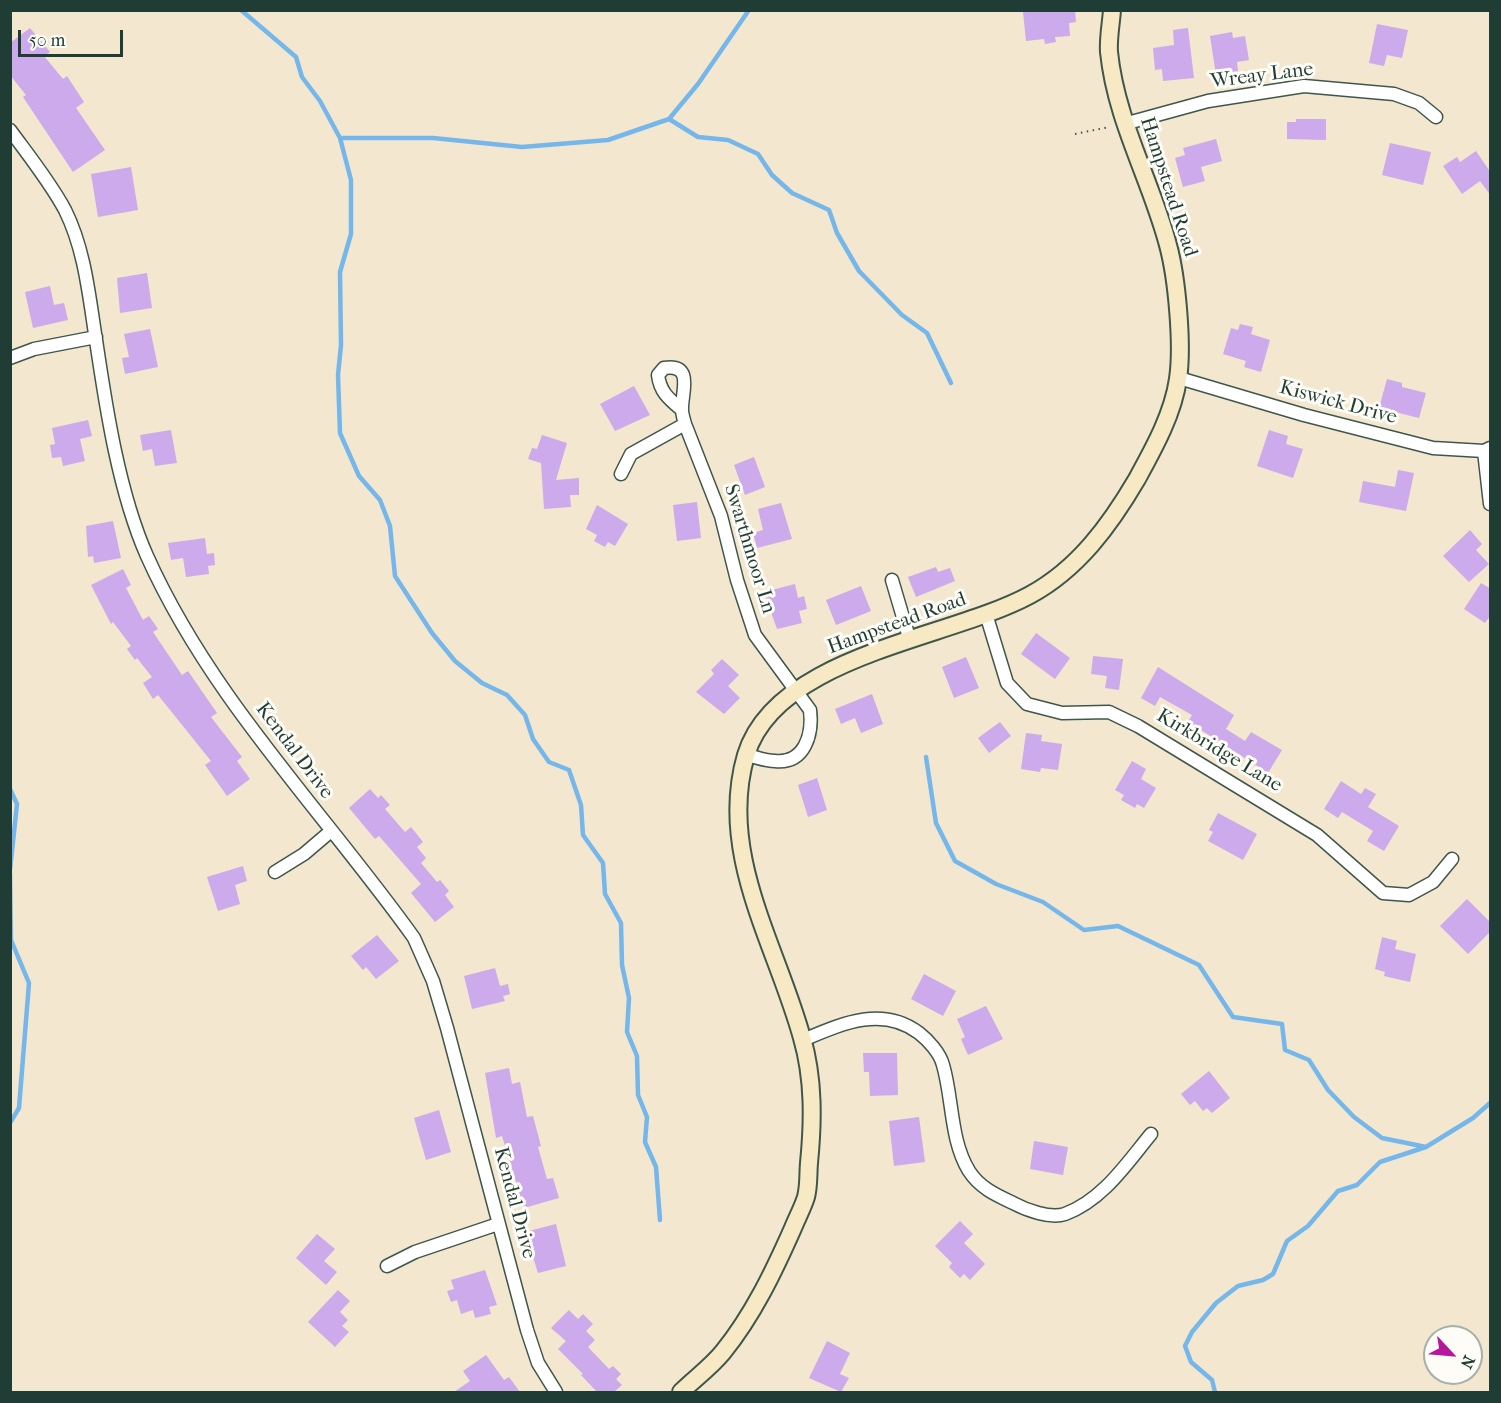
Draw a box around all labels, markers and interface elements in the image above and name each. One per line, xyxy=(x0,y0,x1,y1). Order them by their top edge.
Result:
scale bar xyxy=(21,18,126,56)
text: 50 m xyxy=(29,30,65,51)
street label: Wreay Lane xyxy=(1209,58,1315,94)
street label: Hampstead Road xyxy=(1134,114,1202,260)
street label: Kiswick Drive xyxy=(1277,376,1399,430)
street label: Swarthmoor Ln xyxy=(718,481,780,617)
street label: Hampstead Road xyxy=(824,588,970,660)
street label: Kendal Drive xyxy=(250,698,338,804)
street label: Kirkbridge Lane xyxy=(1152,704,1286,798)
street label: Kendal Drive xyxy=(488,1145,540,1261)
north arrow xyxy=(1423,1325,1483,1385)
text: N xyxy=(1457,1353,1479,1372)

